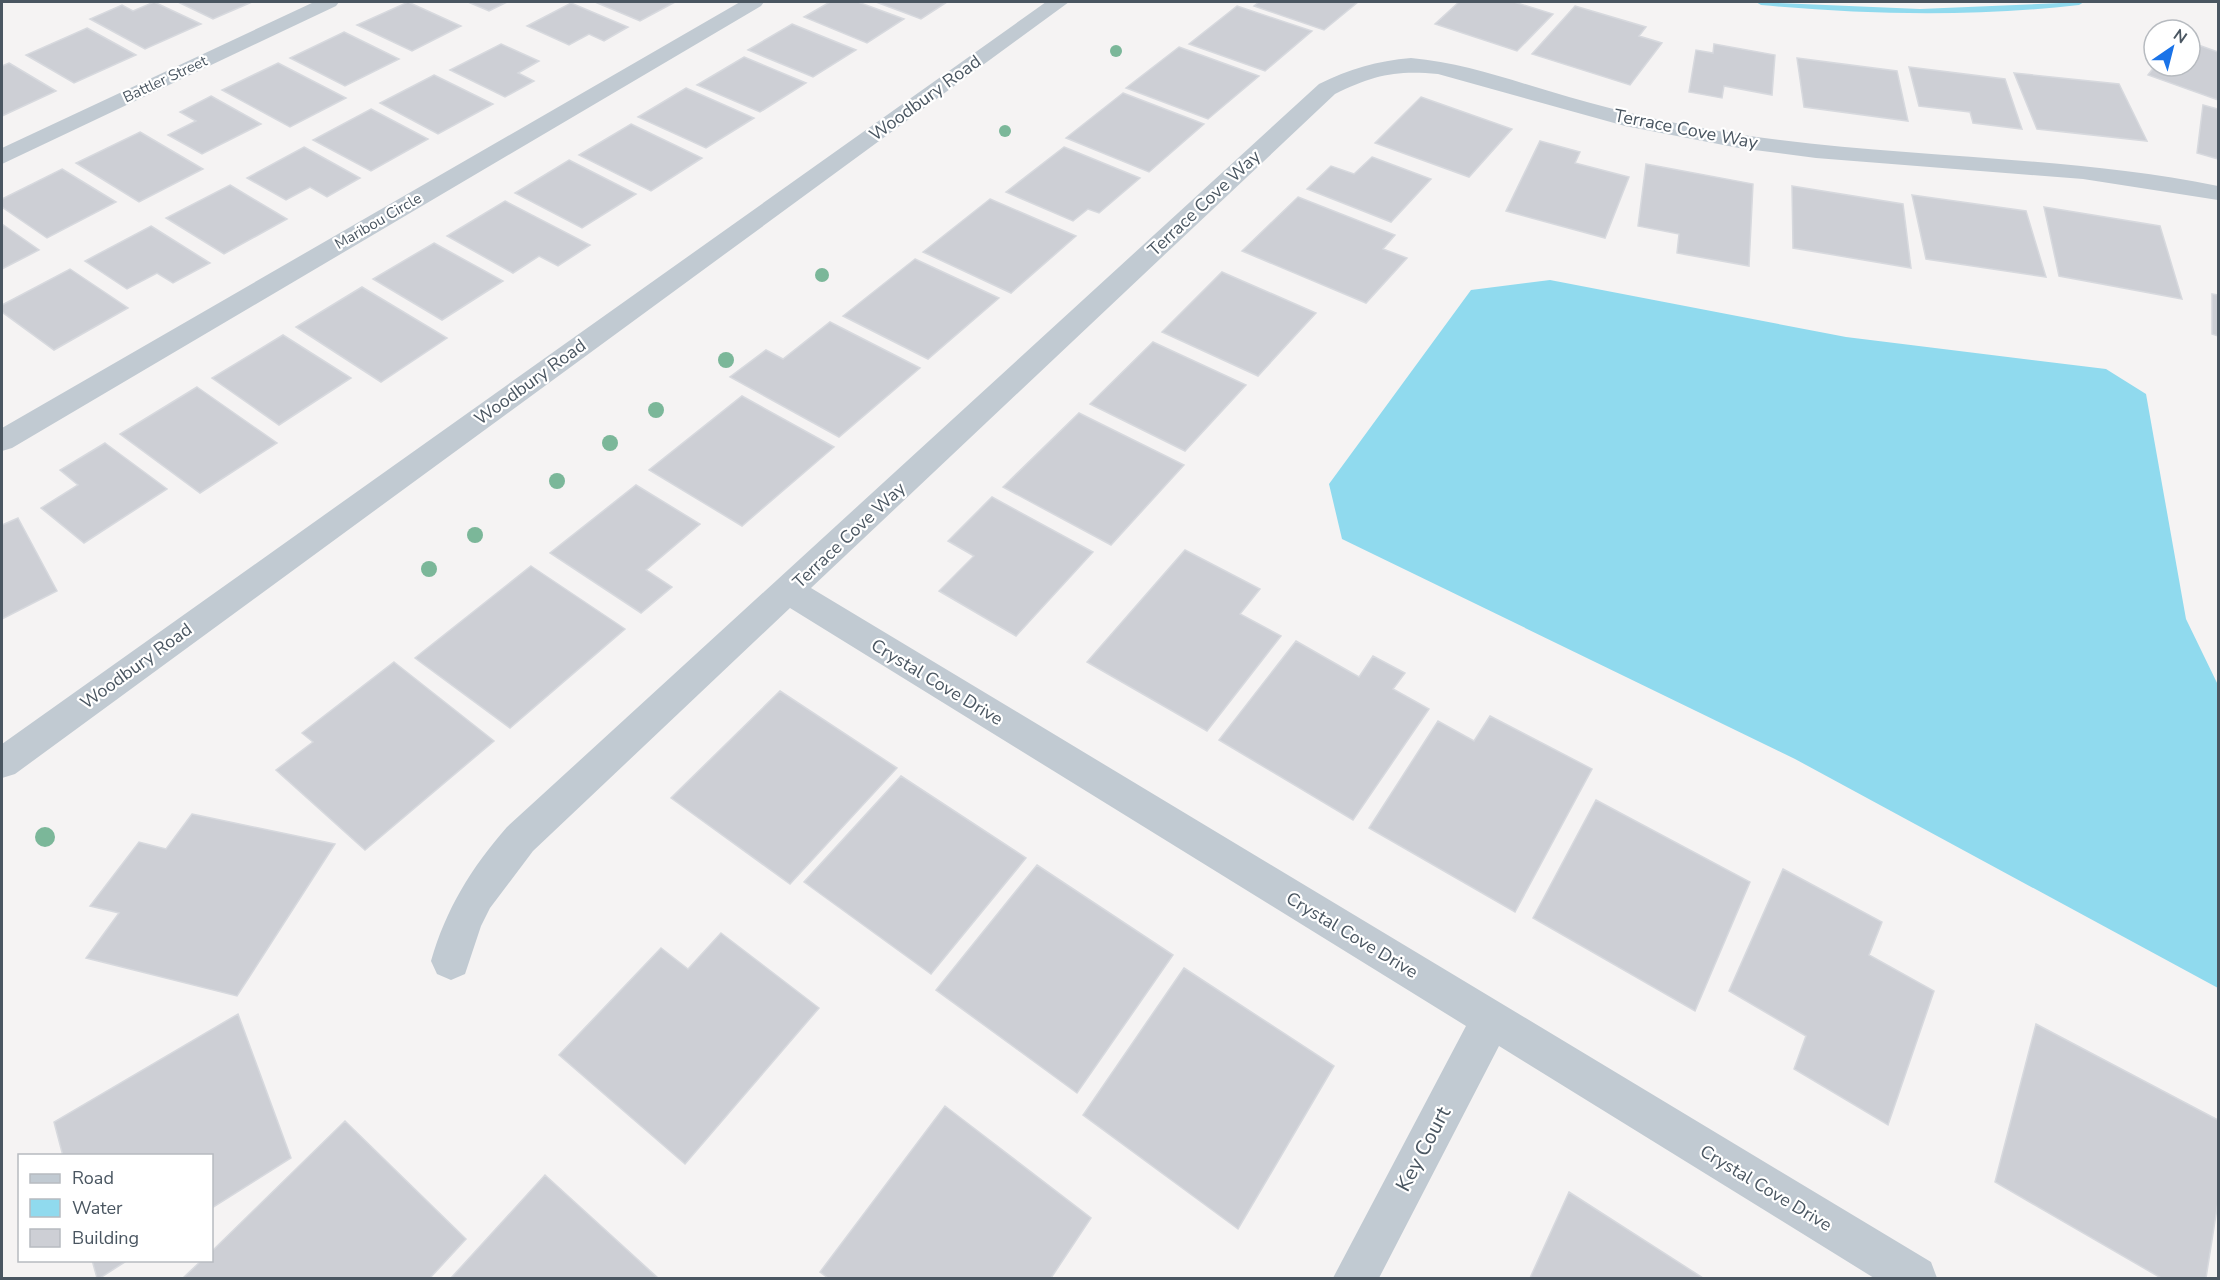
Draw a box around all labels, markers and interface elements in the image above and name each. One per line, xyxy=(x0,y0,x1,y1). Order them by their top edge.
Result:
north arrow xyxy=(2142,18,2202,78)
text: N xyxy=(2169,24,2191,49)
street label: Woodbury Road xyxy=(864,49,986,147)
street label: Battler Street xyxy=(120,50,211,107)
street label: Terrace Cove Way xyxy=(1612,103,1761,155)
street label: Terrace Cove Way xyxy=(1142,144,1266,262)
street label: Maribou Circle xyxy=(331,188,425,254)
street label: Woodbury Road xyxy=(469,333,591,431)
street label: Terrace Cove Way xyxy=(787,476,911,594)
street label: Woodbury Road xyxy=(75,617,197,715)
street label: Crystal Cove Drive xyxy=(867,633,1007,731)
street label: Crystal Cove Drive xyxy=(1282,886,1422,984)
street label: Key Court xyxy=(1389,1101,1457,1196)
street label: Crystal Cove Drive xyxy=(1696,1139,1836,1237)
legend xyxy=(18,1154,213,1262)
text: Road xyxy=(72,1166,114,1190)
text: Water xyxy=(72,1196,123,1220)
text: Building xyxy=(72,1226,139,1250)

